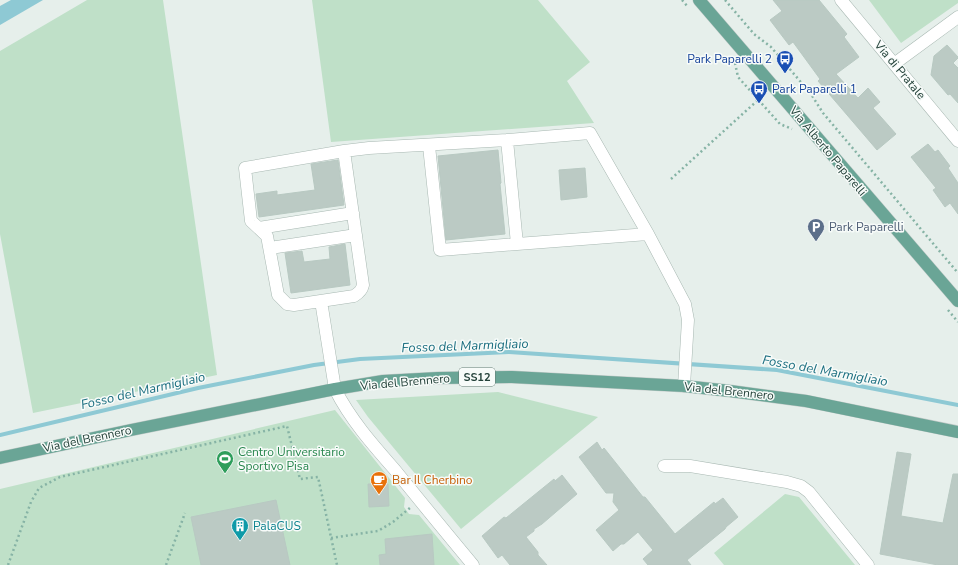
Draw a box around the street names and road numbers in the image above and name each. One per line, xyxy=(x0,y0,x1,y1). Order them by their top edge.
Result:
street label: Via di Pratale xyxy=(870,37,929,103)
street label: Via Alberto Paparelli xyxy=(785,102,870,199)
road number: SS12 xyxy=(459,368,495,386)
street label: Via del Brennero xyxy=(358,370,451,394)
street label: Via del Brennero xyxy=(682,378,775,404)
street label: Via del Brennero xyxy=(40,422,133,456)

